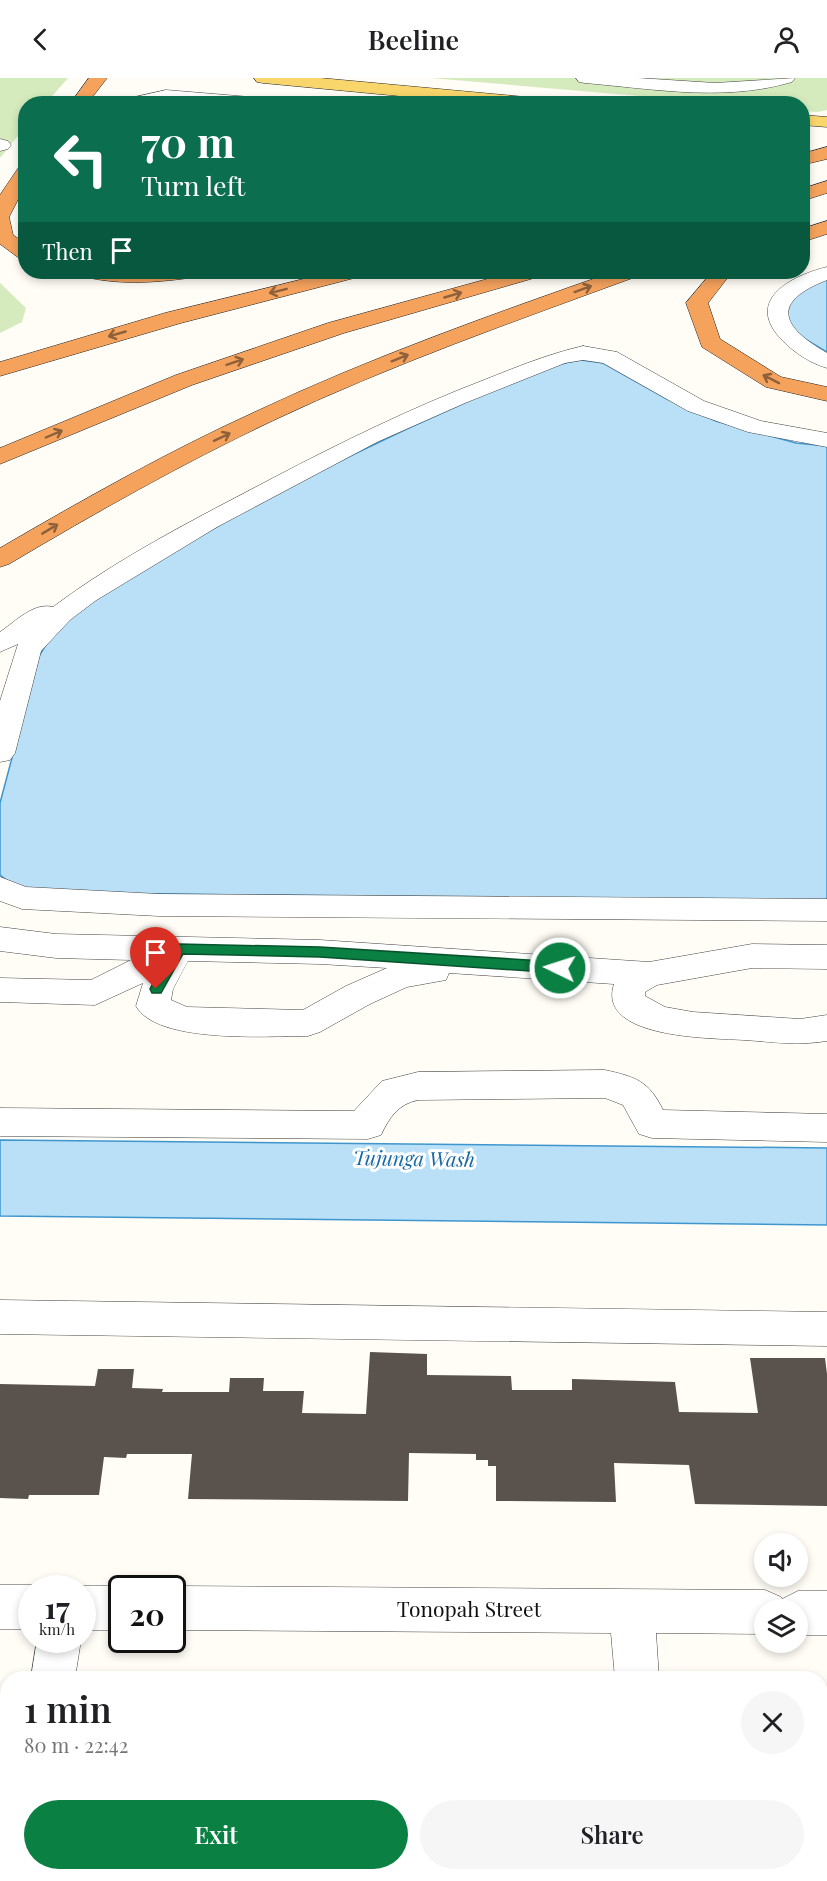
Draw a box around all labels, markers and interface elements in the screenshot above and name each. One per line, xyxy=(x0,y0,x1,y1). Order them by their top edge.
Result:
text: Beeline xyxy=(368,21,459,57)
icon: back xyxy=(24,23,57,56)
icon: person xyxy=(770,23,803,56)
text: 70 m xyxy=(141,113,235,169)
icon: left xyxy=(42,120,120,198)
text: Turn left xyxy=(141,167,245,203)
icon: arrive xyxy=(105,234,138,267)
text: Then xyxy=(42,236,93,266)
one-way arrow xyxy=(573,282,591,293)
one-way arrow xyxy=(269,286,288,297)
one-way arrow xyxy=(443,288,462,300)
one-way arrow xyxy=(108,329,127,340)
one-way arrow xyxy=(390,352,409,363)
one-way arrow xyxy=(225,356,244,367)
one-way arrow xyxy=(763,373,780,385)
one-way arrow xyxy=(44,428,63,439)
one-way arrow xyxy=(212,430,230,442)
one-way arrow xyxy=(41,523,58,535)
pin xyxy=(130,927,181,989)
icon: arrive xyxy=(139,936,172,969)
position arrow xyxy=(528,936,592,1000)
water label: Tujunga Wash xyxy=(353,1143,475,1172)
map controls xyxy=(754,1533,808,1653)
button: sound xyxy=(754,1533,808,1587)
speed limit sign: 20 xyxy=(108,1575,186,1653)
text: 17 xyxy=(44,1587,70,1627)
street label: Tonopah Street xyxy=(397,1594,542,1622)
button: layers xyxy=(754,1599,808,1653)
text: km/h xyxy=(39,1619,75,1639)
text: 1 min xyxy=(24,1684,112,1732)
button: close xyxy=(741,1691,804,1754)
text: 80 m · 22:42 xyxy=(24,1731,128,1758)
button: Exit xyxy=(24,1800,408,1869)
button: Share xyxy=(420,1800,804,1869)

